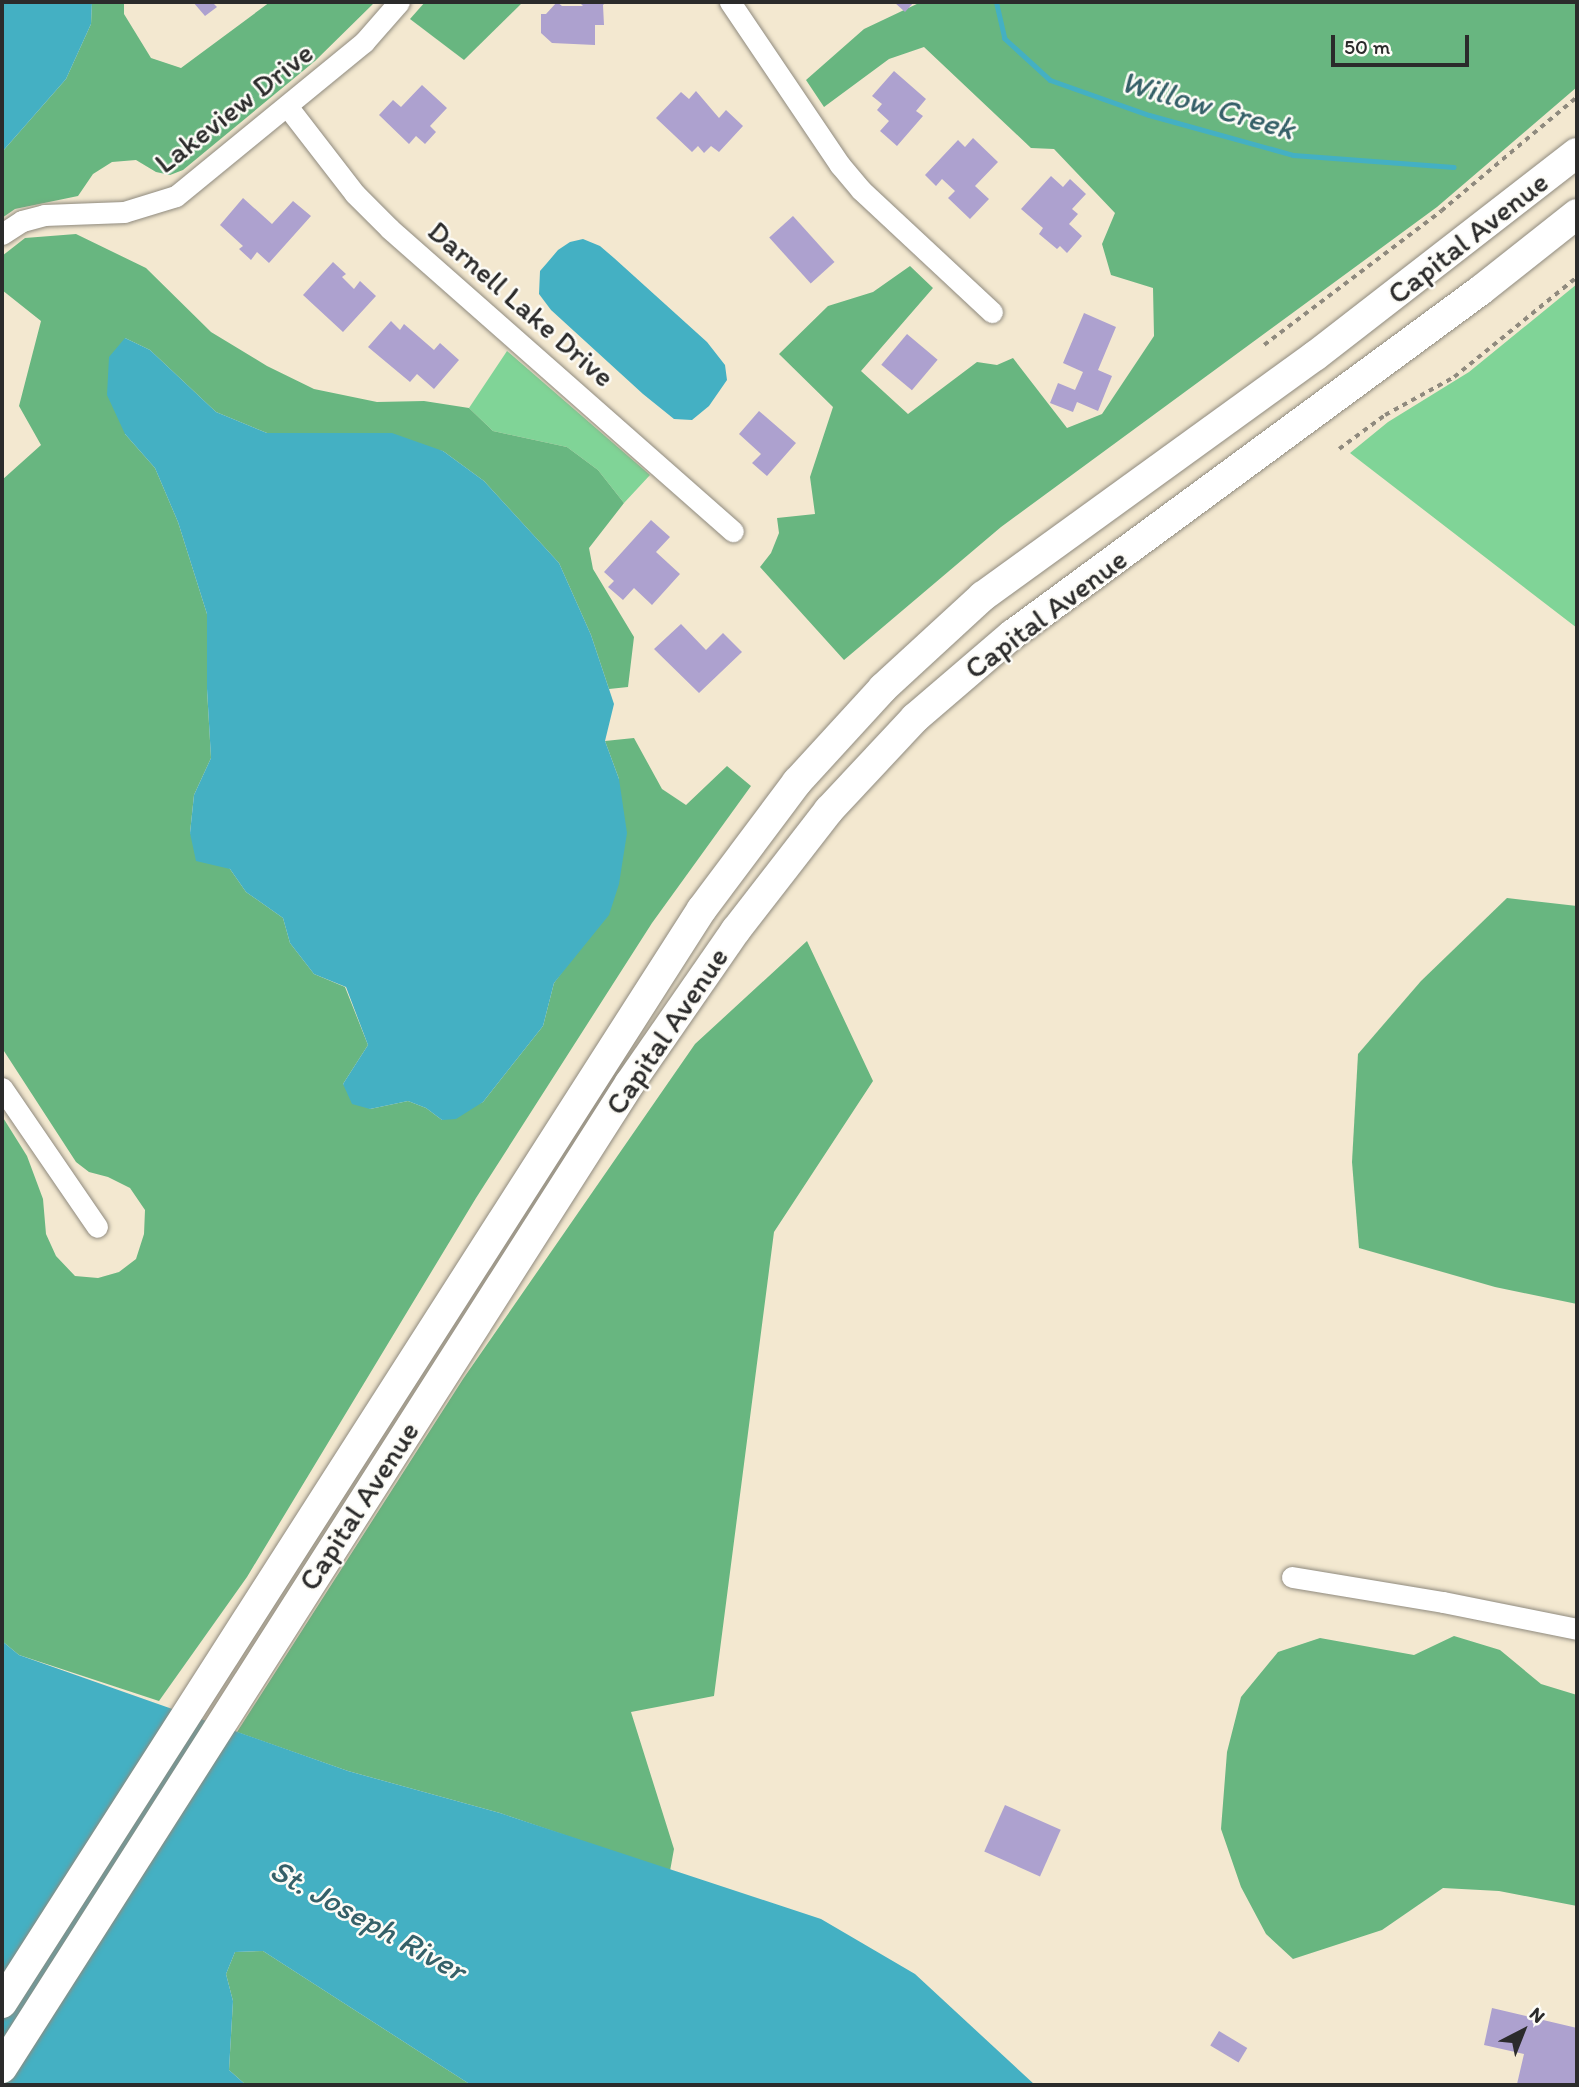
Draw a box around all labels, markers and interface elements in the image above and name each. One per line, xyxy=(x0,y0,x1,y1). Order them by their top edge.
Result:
scale bar xyxy=(1334,21,1472,65)
text: 50 m xyxy=(1344,34,1390,59)
street label: Lakeview Drive xyxy=(148,35,320,181)
water label: Willow Creek xyxy=(1117,62,1299,148)
street label: Capital Avenue xyxy=(1380,164,1556,312)
street label: Darnell Lake Drive xyxy=(420,213,622,395)
street label: Capital Avenue xyxy=(958,541,1134,687)
street label: Capital Avenue xyxy=(598,940,736,1122)
street label: Capital Avenue xyxy=(291,1415,427,1597)
water label: St. Joseph River xyxy=(264,1851,472,1989)
north arrow xyxy=(1488,1996,1558,2066)
text: N xyxy=(1525,2002,1550,2028)

